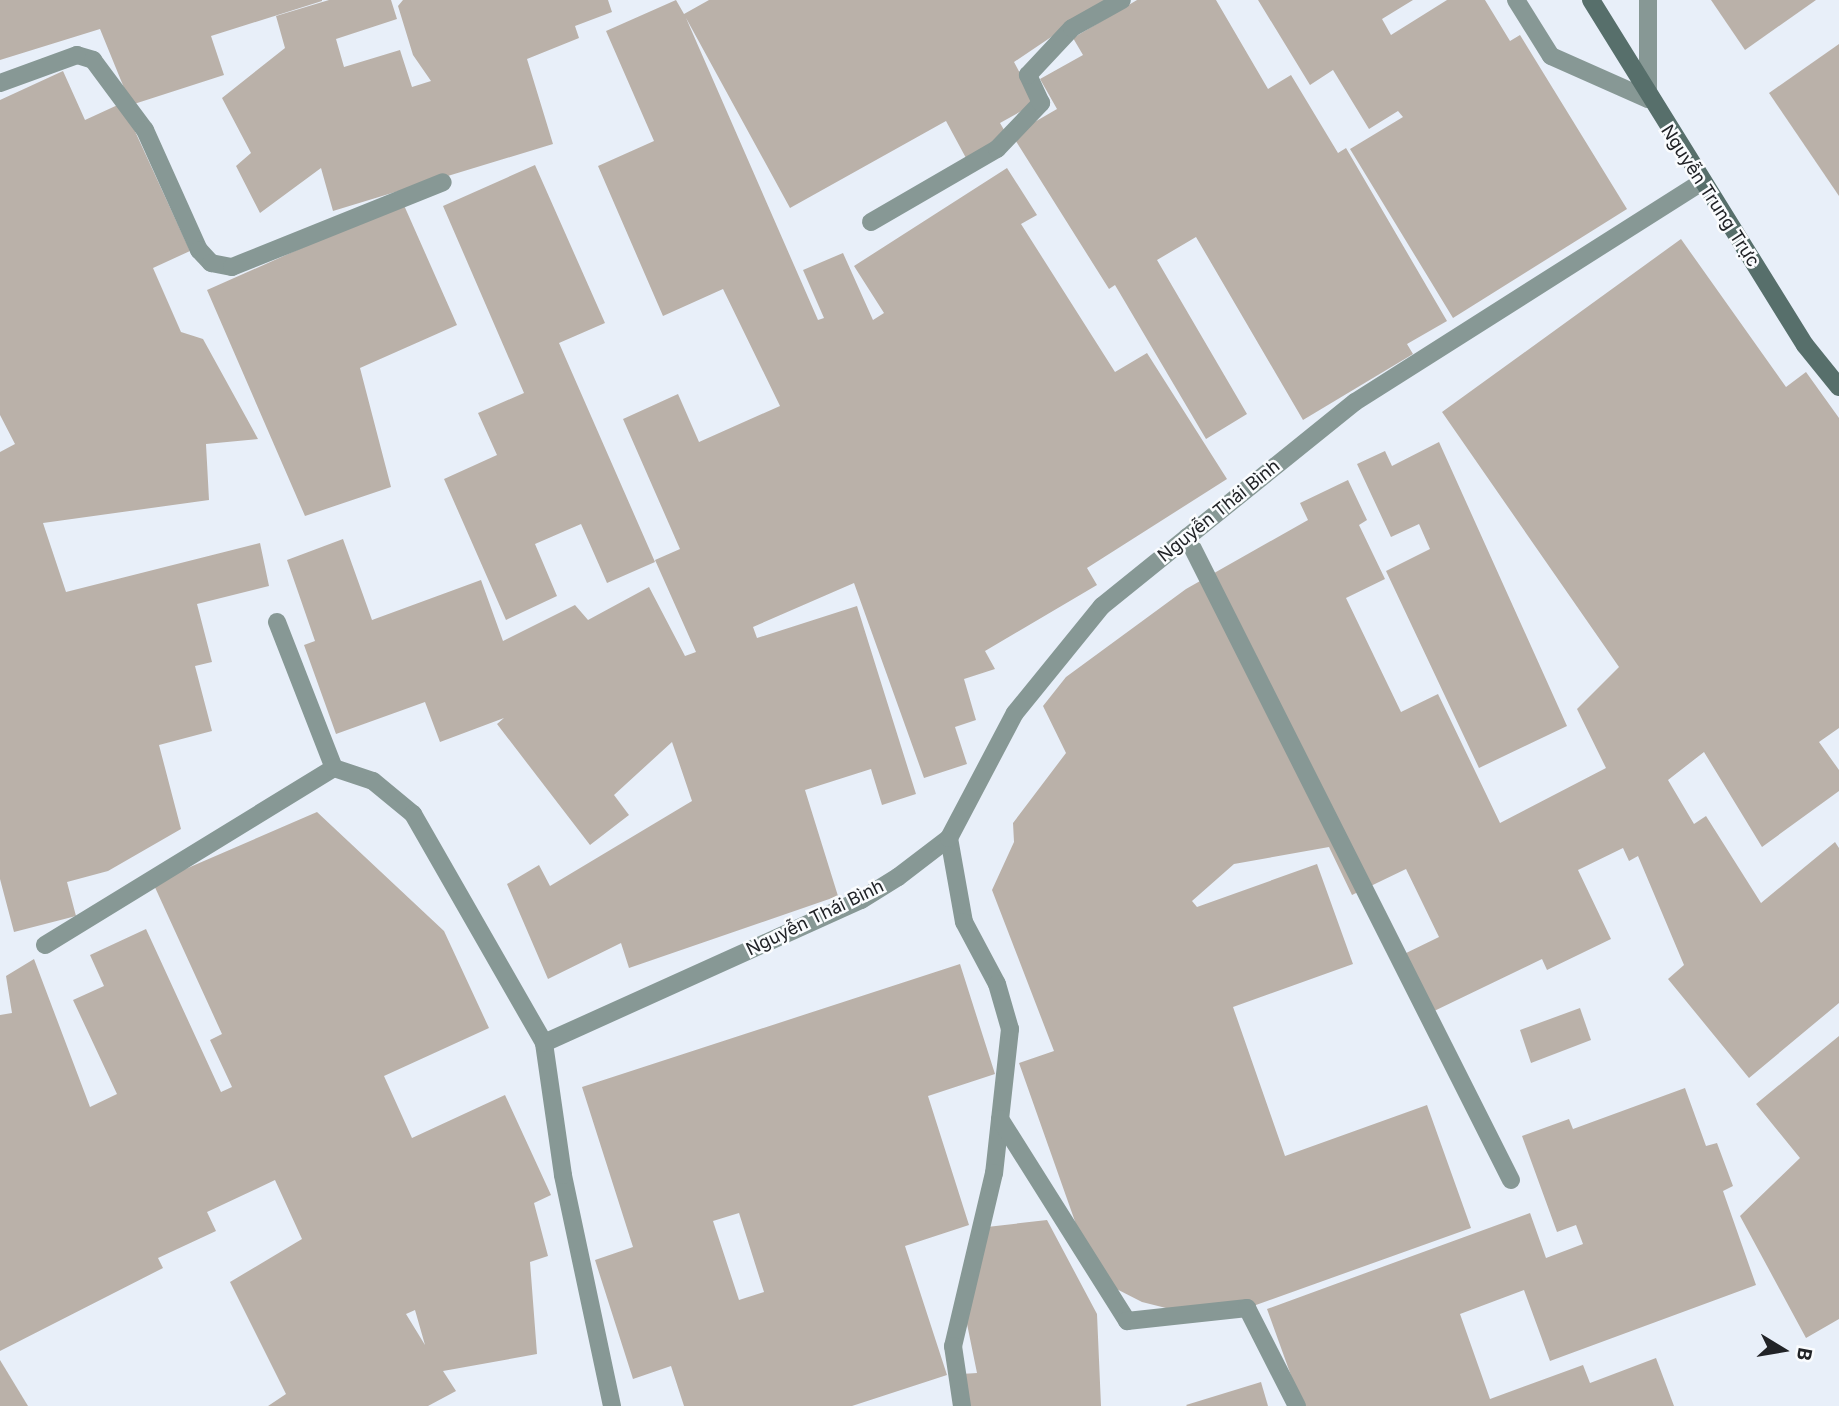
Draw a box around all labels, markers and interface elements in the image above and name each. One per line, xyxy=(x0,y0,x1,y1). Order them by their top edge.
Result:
street label: Nguyễn Trung Trực xyxy=(1656,121,1764,271)
street label: Nguyễn Thái Bình xyxy=(1154,455,1284,567)
street label: Nguyễn Thái Bình xyxy=(743,875,887,961)
north arrow xyxy=(1748,1315,1818,1385)
text: B xyxy=(1792,1346,1817,1362)

